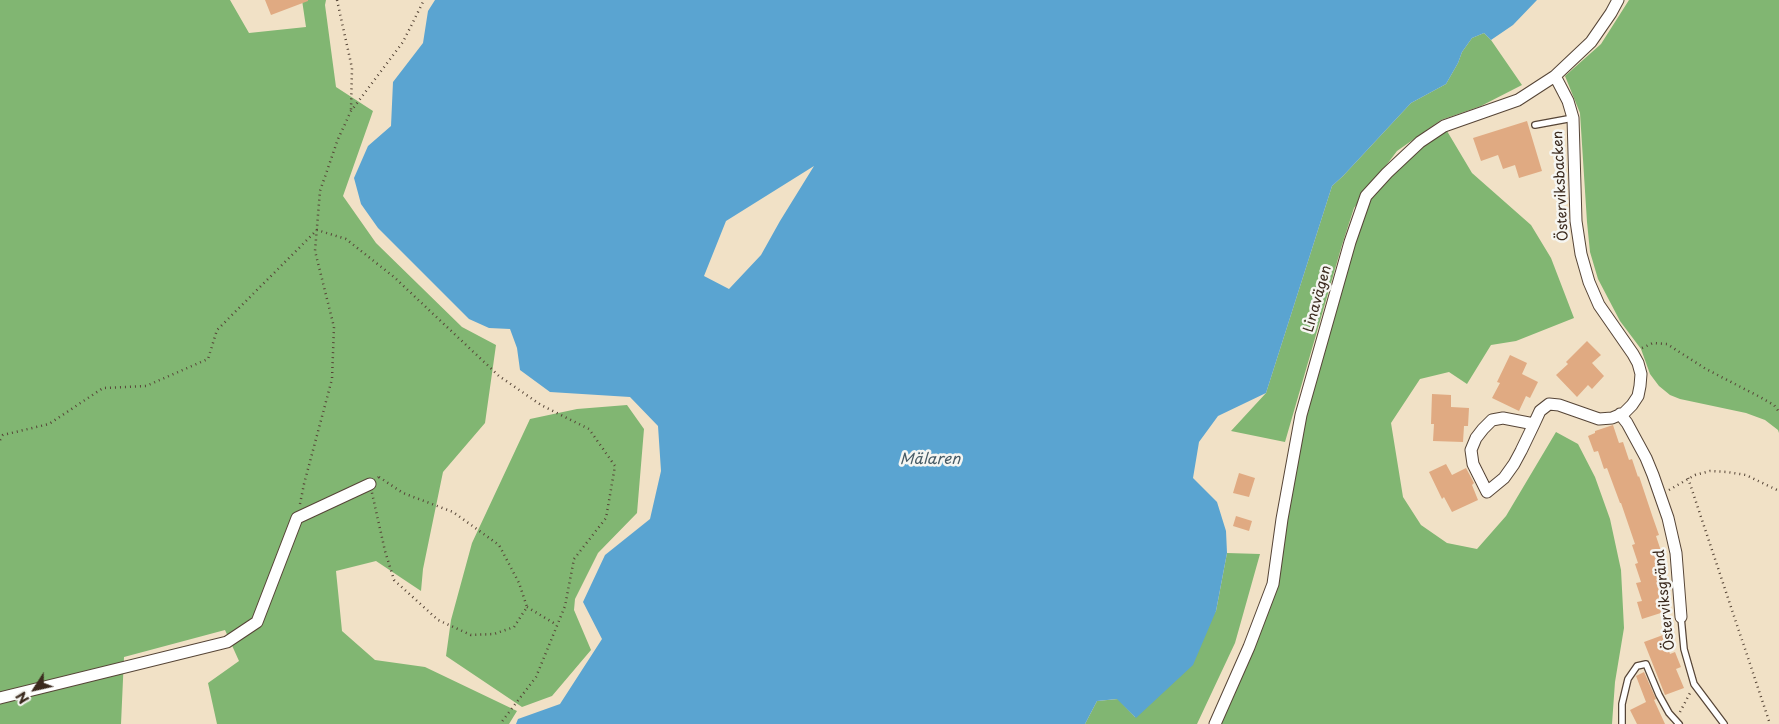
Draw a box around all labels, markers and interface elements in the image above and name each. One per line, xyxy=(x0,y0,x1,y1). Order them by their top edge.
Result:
street label: Österviksbacken xyxy=(1550,130,1572,242)
street label: Linavägen xyxy=(1300,264,1336,334)
water label: Mälaren xyxy=(900,451,960,469)
street label: Österviksgränd xyxy=(1651,549,1679,651)
north arrow xyxy=(10,664,60,714)
text: N xyxy=(11,687,34,708)

